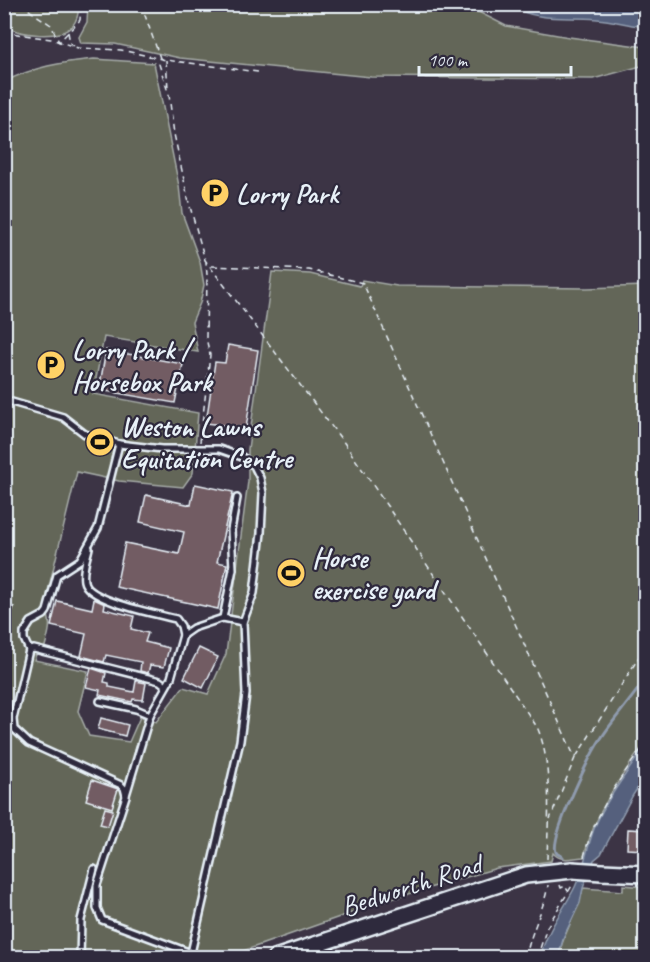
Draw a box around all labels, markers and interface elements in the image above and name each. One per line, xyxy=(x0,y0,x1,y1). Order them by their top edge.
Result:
scale bar xyxy=(419,39,570,77)
text: 100 m xyxy=(428,49,469,71)
place label: Lorry Park xyxy=(236,176,341,211)
parking icon: Lorry Park xyxy=(199,177,231,209)
place label: Lorry Park / Horsebox Park xyxy=(72,332,214,399)
parking icon: Lorry Park / Horsebox Park xyxy=(35,349,67,381)
place label: Weston Lawns Equitation Centre xyxy=(121,409,295,476)
sports icon: Weston Lawns Equitation Centre xyxy=(84,426,116,458)
place label: Horse exercise yard xyxy=(312,540,440,608)
sports icon: Horse exercise yard xyxy=(275,557,307,589)
street label: Bedworth Road xyxy=(336,845,490,924)

